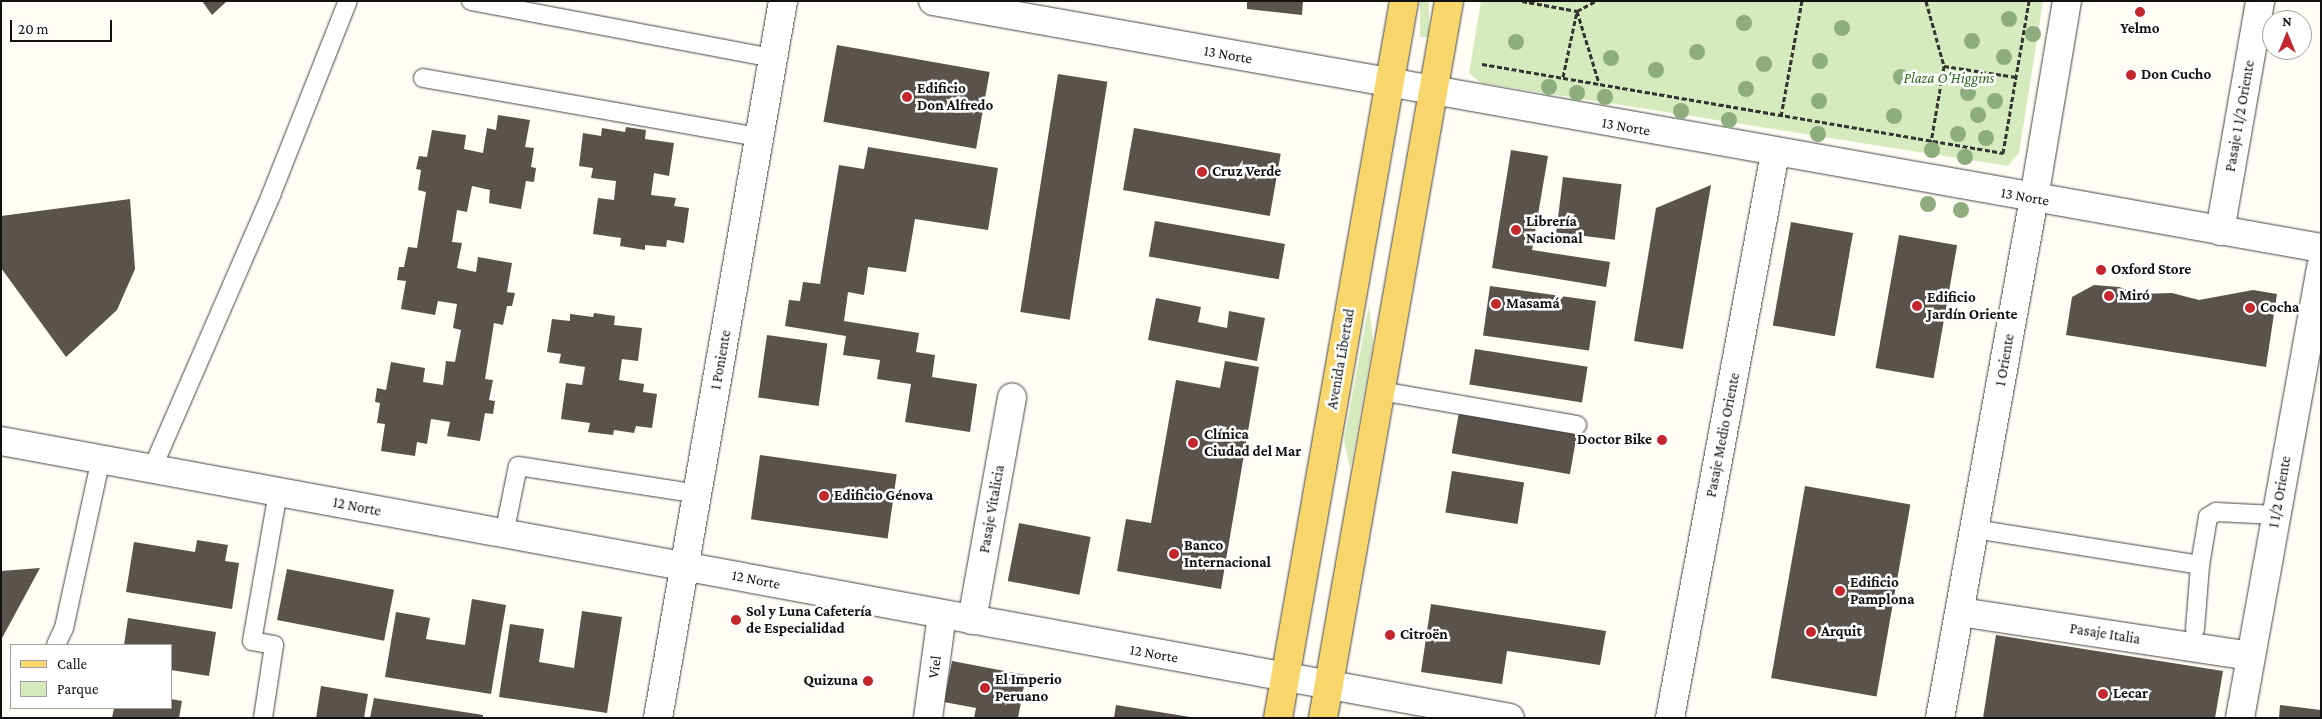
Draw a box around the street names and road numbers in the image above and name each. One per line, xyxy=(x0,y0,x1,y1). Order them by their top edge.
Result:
street label: 13 Norte xyxy=(1202,42,1254,68)
street label: Pasaje 1 1/2 Oriente xyxy=(2221,59,2259,173)
street label: 13 Norte xyxy=(1600,114,1652,140)
street label: 13 Norte xyxy=(1999,184,2051,210)
street label: Avenida Libertad xyxy=(1323,307,1359,411)
street label: 1 Poniente xyxy=(707,329,735,391)
street label: 1 Oriente xyxy=(1992,332,2018,388)
street label: Pasaje Medio Oriente xyxy=(1702,371,1744,499)
street label: 1 1/2 Oriente xyxy=(2265,455,2295,529)
street label: Pasaje Vitalicia xyxy=(975,464,1009,554)
street label: 12 Norte xyxy=(331,493,383,521)
street label: 12 Norte xyxy=(730,566,782,594)
street label: Pasaje Italia xyxy=(2068,620,2142,648)
street label: 12 Norte xyxy=(1128,641,1180,667)
street label: Viel xyxy=(925,654,945,680)

